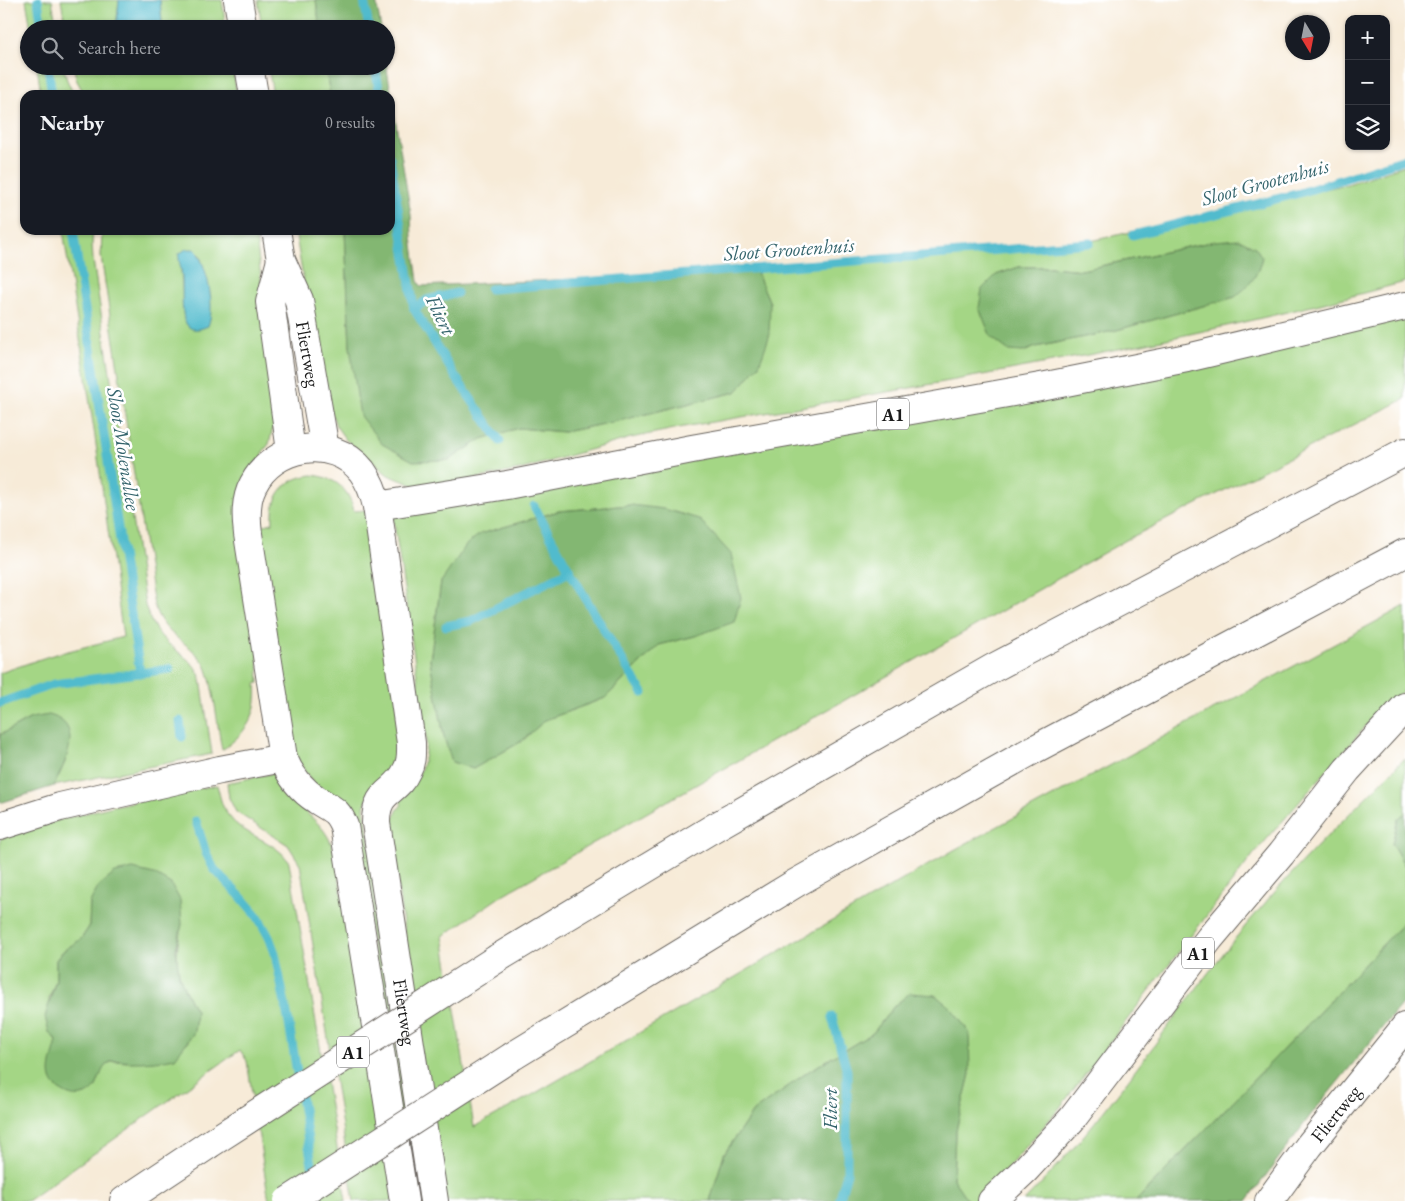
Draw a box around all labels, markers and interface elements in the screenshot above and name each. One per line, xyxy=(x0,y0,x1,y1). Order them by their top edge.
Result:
north arrow xyxy=(1285,15,1330,60)
map controls xyxy=(1345,15,1390,150)
button: + xyxy=(1345,15,1390,60)
search box xyxy=(20,20,395,75)
icon: search xyxy=(38,34,66,62)
text: Search here xyxy=(78,35,160,60)
button: − xyxy=(1345,60,1390,105)
button: layers xyxy=(1345,105,1390,150)
text: Nearby xyxy=(40,109,104,136)
text: 0 results xyxy=(325,112,375,133)
water label: Sloot Grootenhuis xyxy=(1198,152,1332,212)
water label: Sloot Grootenhuis xyxy=(722,231,856,267)
water label: Fliert xyxy=(420,290,462,340)
street label: Fliertweg xyxy=(290,319,327,390)
water label: Sloot Molenallee xyxy=(101,385,147,513)
road number: A1 xyxy=(877,398,909,429)
road number: A1 xyxy=(1182,938,1214,968)
street label: Fliertweg xyxy=(388,977,423,1048)
road number: A1 xyxy=(337,1036,369,1068)
street label: Fliertweg xyxy=(1305,1079,1367,1147)
water label: Fliert xyxy=(817,1087,843,1131)

